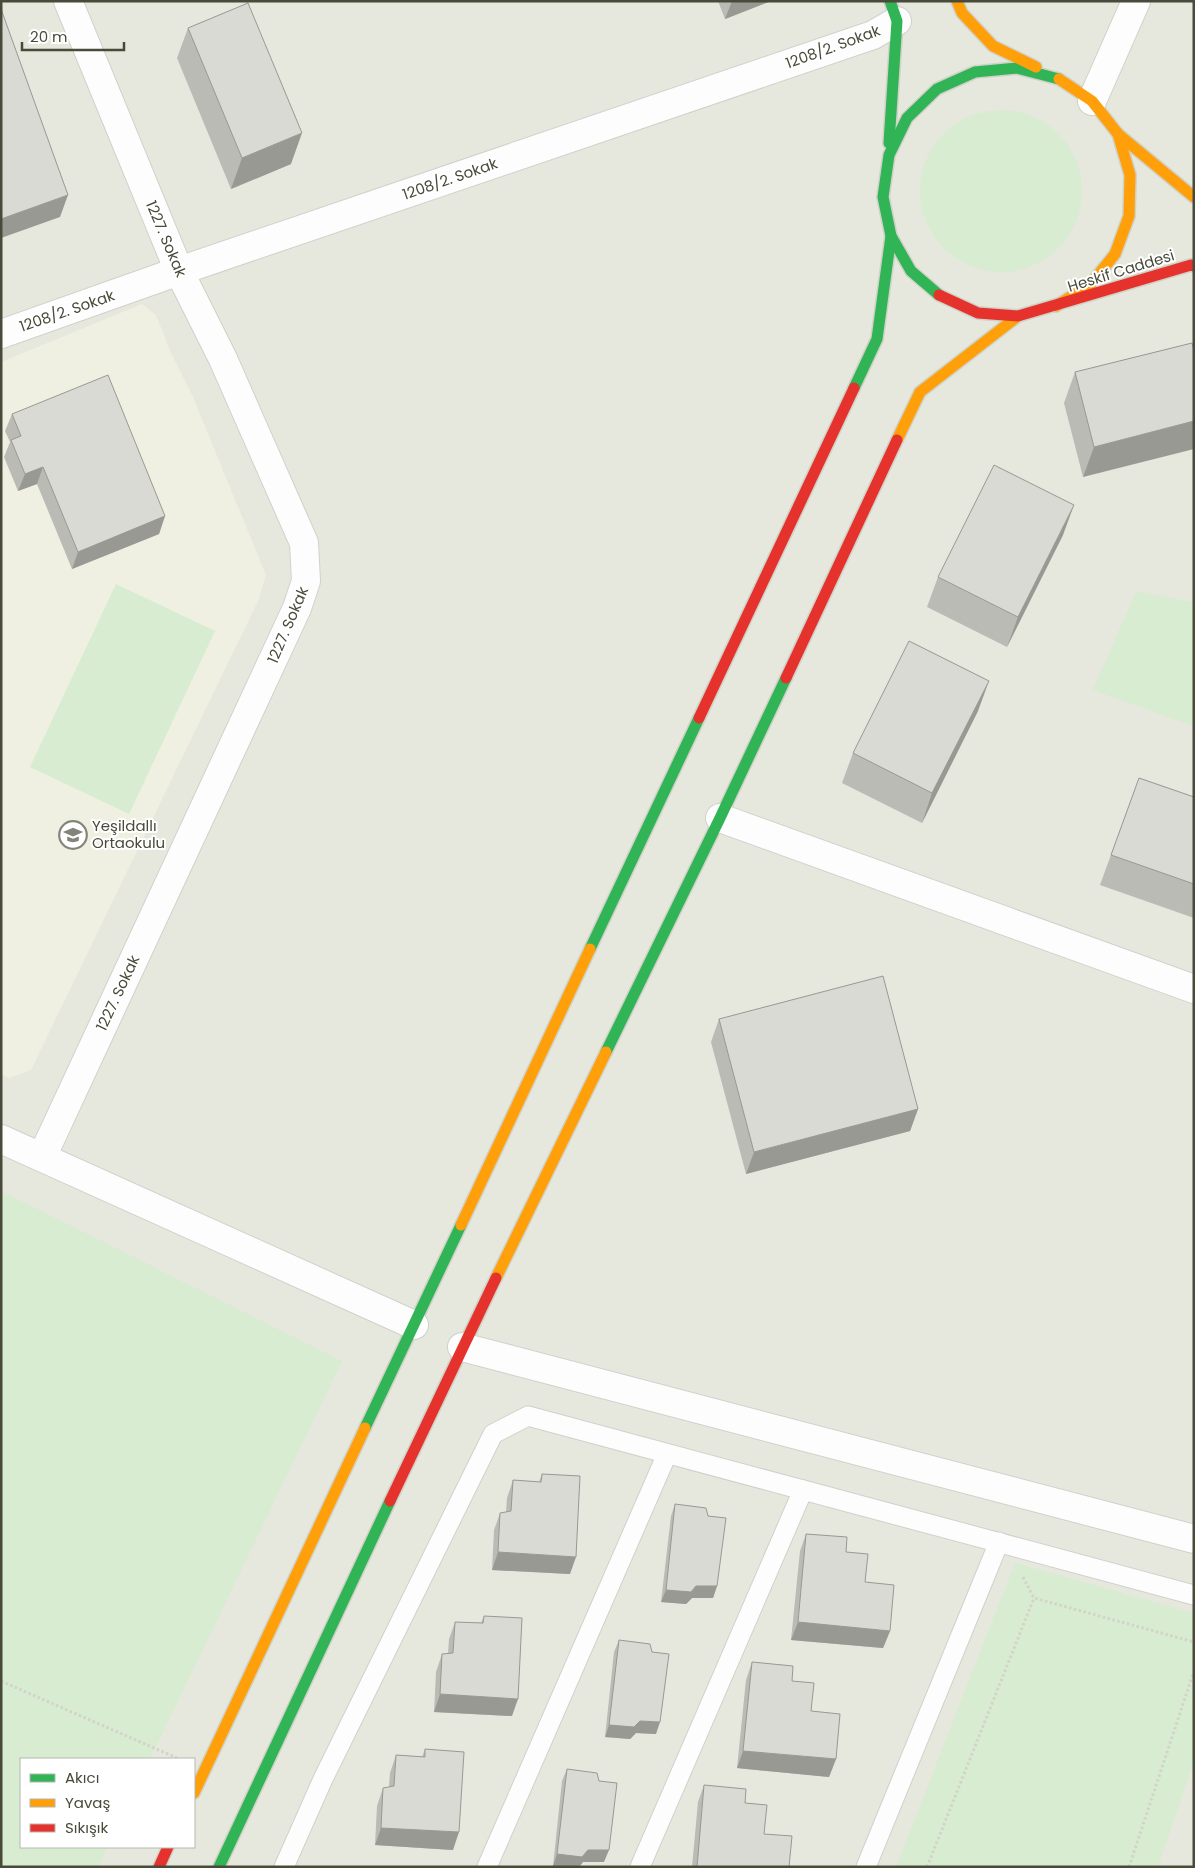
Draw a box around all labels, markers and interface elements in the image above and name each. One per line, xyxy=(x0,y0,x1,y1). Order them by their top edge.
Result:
scale bar xyxy=(22,20,125,52)
street label: 1208/2. Sokak xyxy=(783,20,883,73)
text: 20 m xyxy=(30,26,68,47)
street label: 1208/2. Sokak xyxy=(400,152,500,205)
street label: 1227. Sokak xyxy=(141,197,192,281)
street label: Heskif Caddesi xyxy=(1065,244,1177,297)
street label: 1208/2. Sokak xyxy=(17,284,117,337)
street label: 1227. Sokak xyxy=(262,583,313,666)
place label: Yeşildallı Ortaokulu xyxy=(92,815,165,853)
school or university icon: Yeşildallı Ortaokulu xyxy=(58,820,88,850)
street label: 1227. Sokak xyxy=(91,951,144,1034)
legend xyxy=(20,1758,195,1848)
text: Akıcı xyxy=(65,1767,99,1788)
text: Yavaş xyxy=(65,1792,110,1813)
text: Sıkışık xyxy=(65,1817,108,1838)

